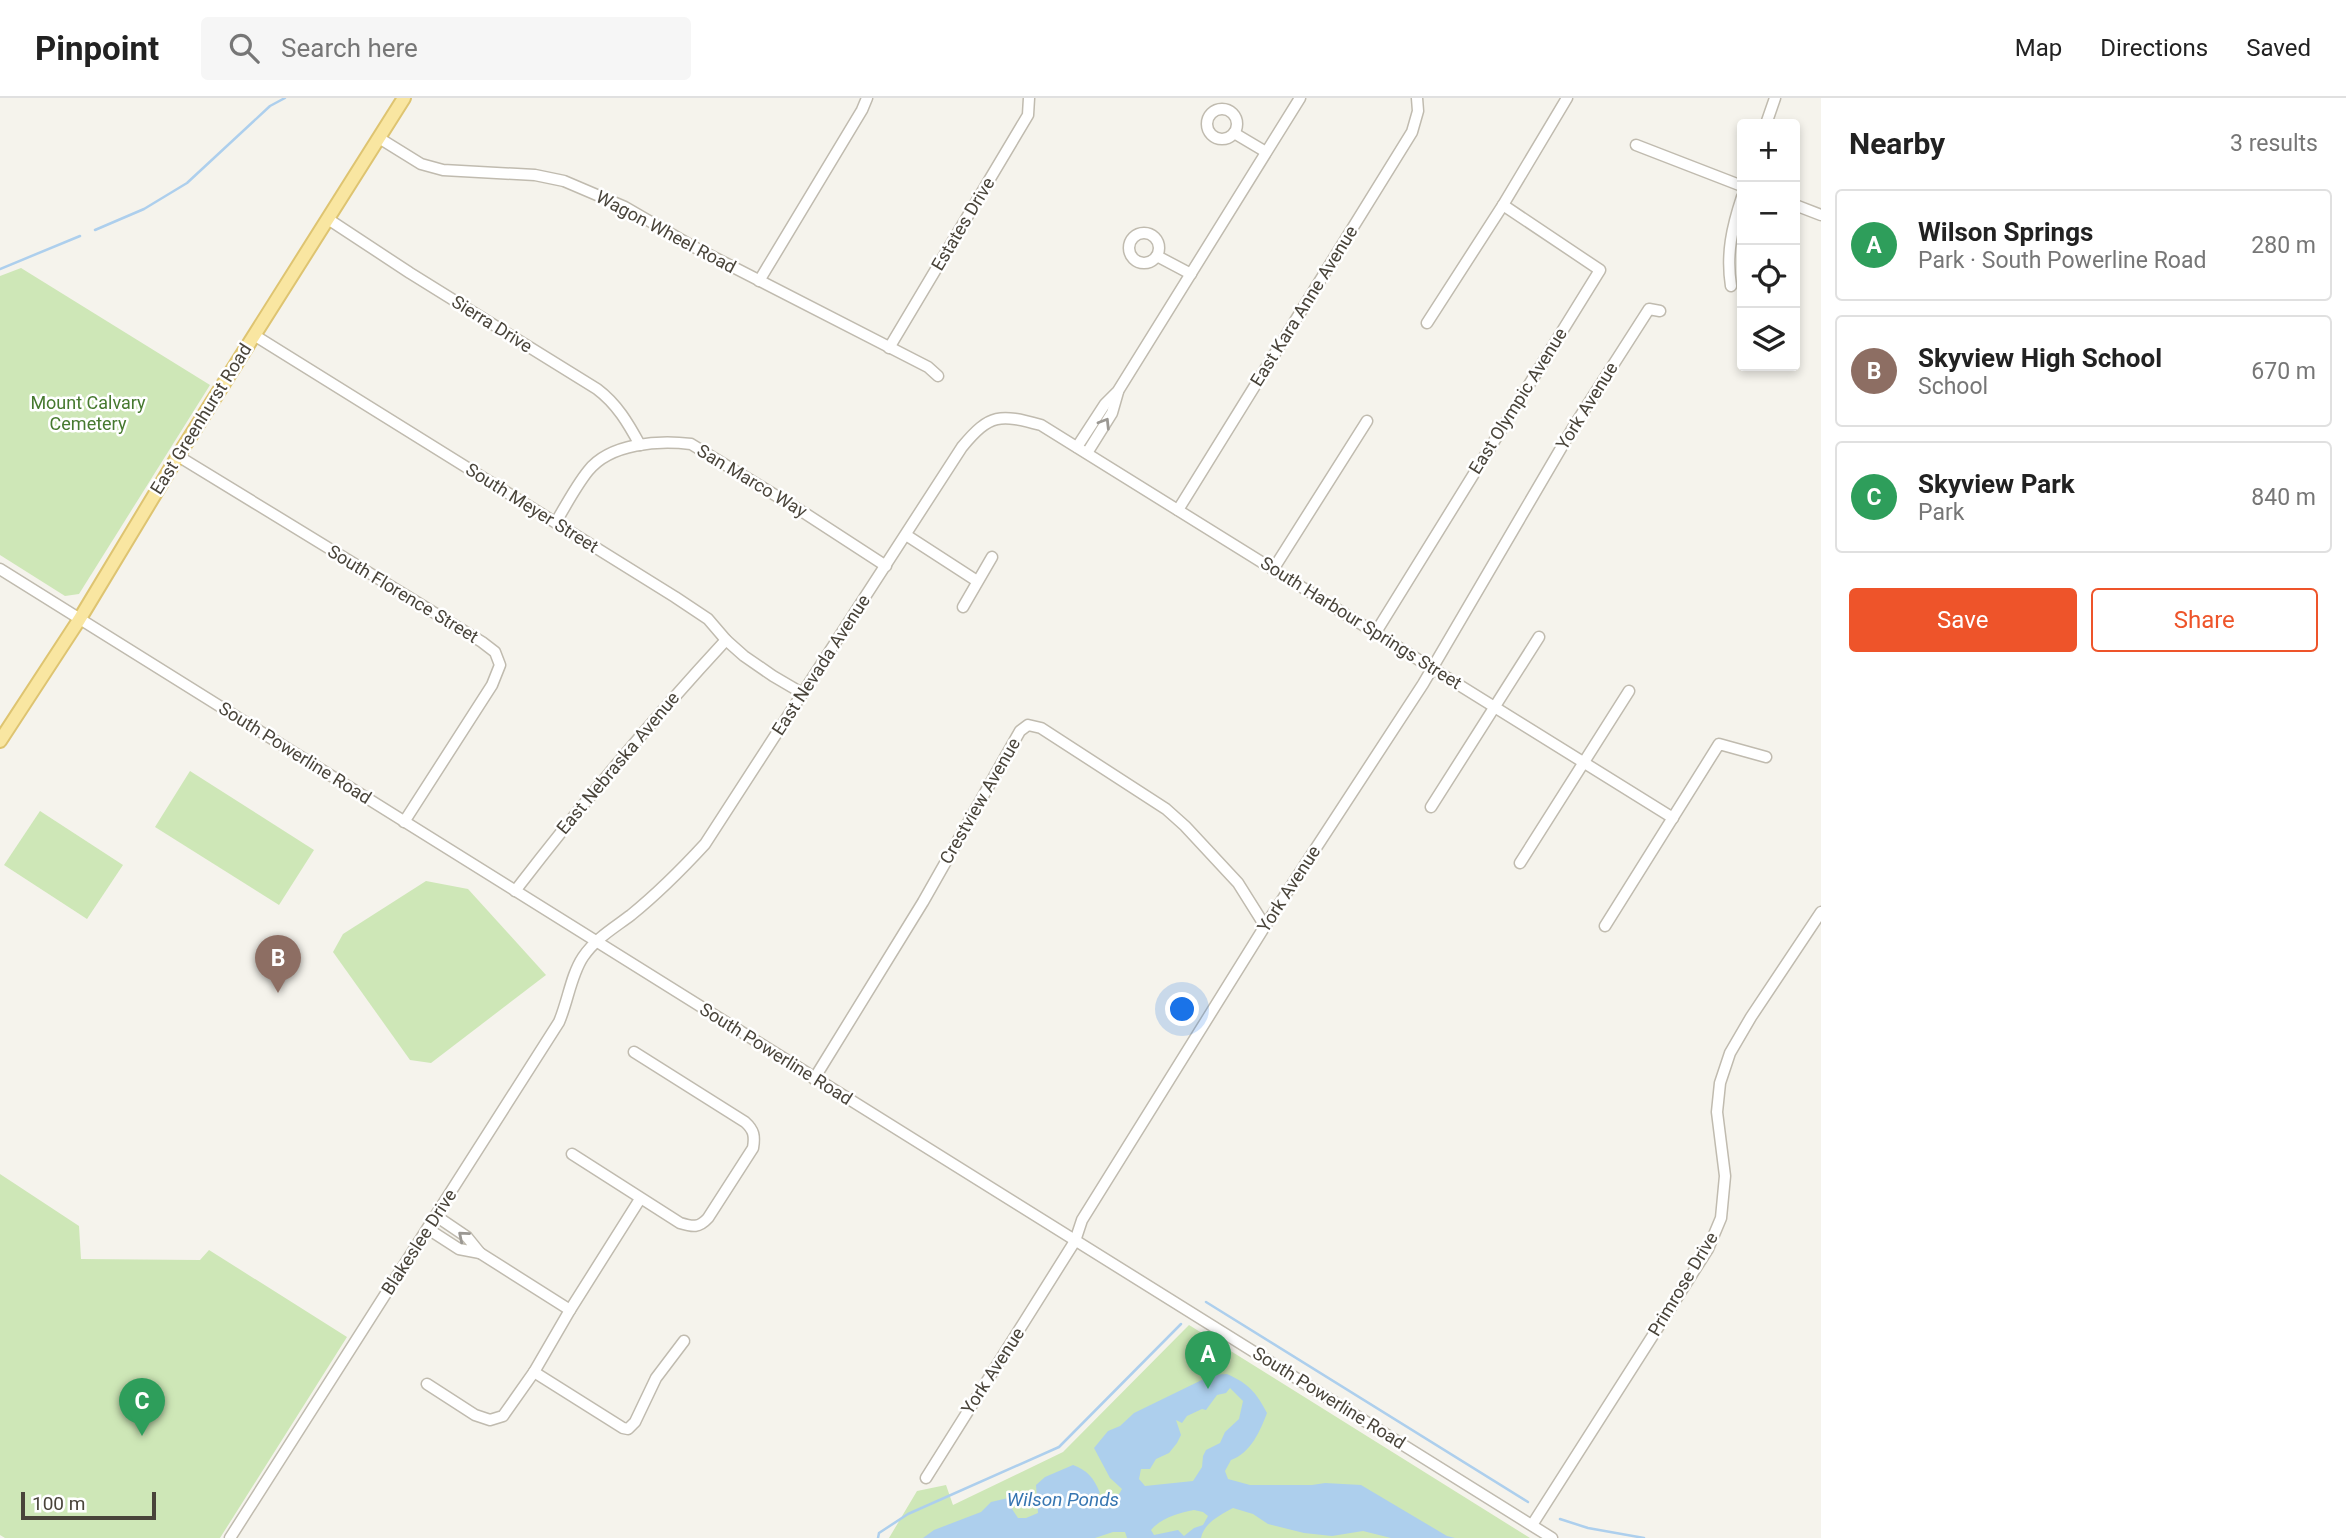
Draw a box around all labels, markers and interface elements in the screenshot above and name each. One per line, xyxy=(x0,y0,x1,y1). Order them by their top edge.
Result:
search box xyxy=(201,17,691,80)
text: Pinpoint xyxy=(35,29,159,68)
icon: search xyxy=(225,29,263,67)
text: Search here xyxy=(281,33,418,63)
text: Map xyxy=(2015,34,2062,62)
text: Directions xyxy=(2100,34,2208,62)
text: Saved xyxy=(2246,34,2311,62)
map controls xyxy=(1737,119,1800,371)
button: + xyxy=(1737,119,1800,182)
text: Nearby xyxy=(1849,126,1945,161)
text: 3 results xyxy=(2230,130,2318,157)
street label: Estates Drive xyxy=(927,173,999,274)
button: − xyxy=(1737,182,1800,245)
street label: Wagon Wheel Road xyxy=(593,186,740,277)
text: Wilson Springs xyxy=(1918,217,2093,247)
street label: East Kara Anne Avenue xyxy=(1246,222,1362,390)
text: A xyxy=(1866,232,1882,259)
text: 280 m xyxy=(2251,232,2316,259)
button: locate xyxy=(1737,245,1800,308)
text: Park · South Powerline Road xyxy=(1918,247,2206,274)
street label: Sierra Drive xyxy=(448,291,536,357)
button: layers xyxy=(1737,308,1800,371)
street label: East Olympic Avenue xyxy=(1464,324,1571,478)
street label: East Greenhurst Road xyxy=(146,339,256,498)
text: Skyview High School xyxy=(1918,343,2162,373)
street label: York Avenue xyxy=(1551,358,1622,453)
text: B xyxy=(1867,358,1881,385)
text: 670 m xyxy=(2251,358,2316,385)
text: School xyxy=(1918,373,1988,400)
park label: Mount Calvary Cemetery xyxy=(30,392,146,434)
one-way arrow xyxy=(1097,418,1110,431)
street label: San Marco Way xyxy=(694,440,811,522)
street label: South Meyer Street xyxy=(462,458,602,557)
text: Skyview Park xyxy=(1918,469,2075,499)
text: C xyxy=(1866,484,1882,511)
text: 840 m xyxy=(2251,484,2316,511)
text: Park xyxy=(1918,499,1964,526)
street label: South Florence Street xyxy=(324,540,483,647)
street label: South Harbour Springs Street xyxy=(1257,552,1466,693)
button: Save xyxy=(1849,588,2077,652)
button: Share xyxy=(2091,588,2318,652)
street label: East Nevada Avenue xyxy=(767,590,874,739)
street label: East Nebraska Avenue xyxy=(552,687,683,838)
street label: South Powerline Road xyxy=(215,697,375,808)
street label: Crestview Avenue xyxy=(935,734,1024,867)
street label: York Avenue xyxy=(1253,841,1324,936)
pin: B xyxy=(255,935,301,993)
your location xyxy=(1165,992,1199,1026)
street label: South Powerline Road xyxy=(696,998,856,1109)
street label: Blakeslee Drive xyxy=(377,1185,460,1298)
street label: Primrose Drive xyxy=(1643,1228,1722,1340)
one-way arrow xyxy=(459,1232,472,1244)
street label: York Avenue xyxy=(957,1323,1028,1418)
pin: A xyxy=(1185,1331,1231,1389)
street label: South Powerline Road xyxy=(1249,1342,1409,1453)
pin: C xyxy=(119,1378,165,1436)
water label: Wilson Ponds xyxy=(1007,1488,1119,1511)
scale bar xyxy=(21,1489,156,1521)
text: 100 m xyxy=(32,1492,85,1515)

